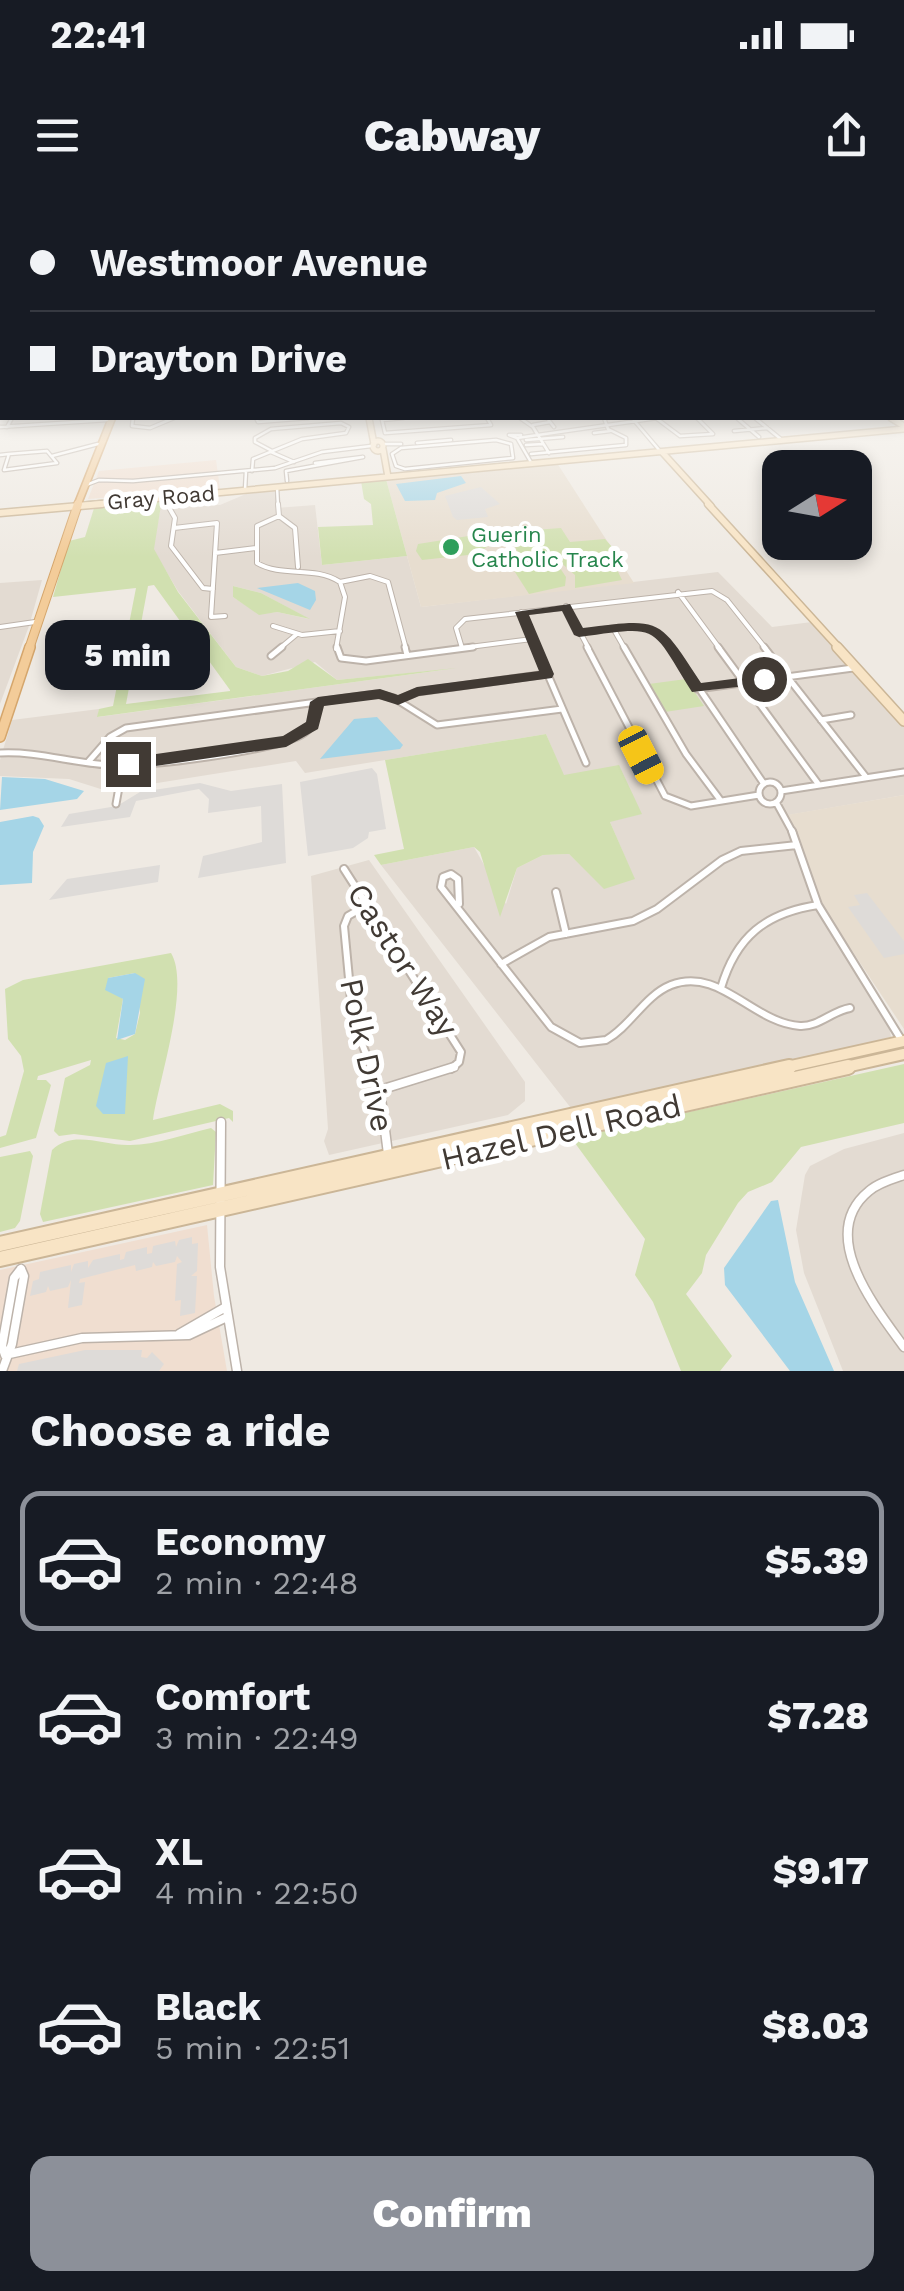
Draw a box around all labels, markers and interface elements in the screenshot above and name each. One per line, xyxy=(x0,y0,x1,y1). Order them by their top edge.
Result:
text: 22:41 xyxy=(50,13,147,57)
icon: menu xyxy=(30,108,85,163)
icon: share xyxy=(819,108,874,163)
text: Cabway xyxy=(364,109,540,162)
text: Westmoor Avenue xyxy=(90,241,428,285)
text: Drayton Drive xyxy=(90,337,347,381)
north arrow xyxy=(762,450,872,560)
map controls xyxy=(762,450,872,560)
street label: Gray Road xyxy=(106,480,216,515)
place label: Guerin Catholic Track xyxy=(471,522,624,572)
marker: Guerin Catholic Track xyxy=(440,536,462,558)
callout: 5 min xyxy=(46,619,210,689)
text: 5 min xyxy=(84,636,171,674)
route start xyxy=(742,657,787,702)
car xyxy=(614,721,668,789)
route end xyxy=(106,742,151,787)
street label: Castor Way xyxy=(339,876,467,1044)
street label: Polk Drive xyxy=(332,975,402,1135)
street label: Hazel Dell Road xyxy=(437,1086,685,1178)
text: Choose a ride xyxy=(30,1404,330,1457)
icon: car xyxy=(35,1516,125,1606)
text: Economy xyxy=(155,1520,326,1564)
text: $5.39 xyxy=(765,1539,869,1583)
text: 2 min · 22:48 xyxy=(155,1564,359,1602)
icon: car xyxy=(35,1671,125,1761)
text: Comfort xyxy=(155,1675,310,1719)
text: $7.28 xyxy=(767,1694,869,1738)
text: 3 min · 22:49 xyxy=(155,1719,359,1757)
icon: car xyxy=(35,1826,125,1916)
text: XL xyxy=(155,1830,203,1874)
text: $9.17 xyxy=(773,1849,869,1893)
text: 4 min · 22:50 xyxy=(155,1874,359,1912)
icon: car xyxy=(35,1981,125,2071)
text: Black xyxy=(155,1985,261,2029)
text: $8.03 xyxy=(762,2004,869,2048)
text: 5 min · 22:51 xyxy=(155,2029,350,2067)
button: Confirm xyxy=(30,2156,874,2271)

